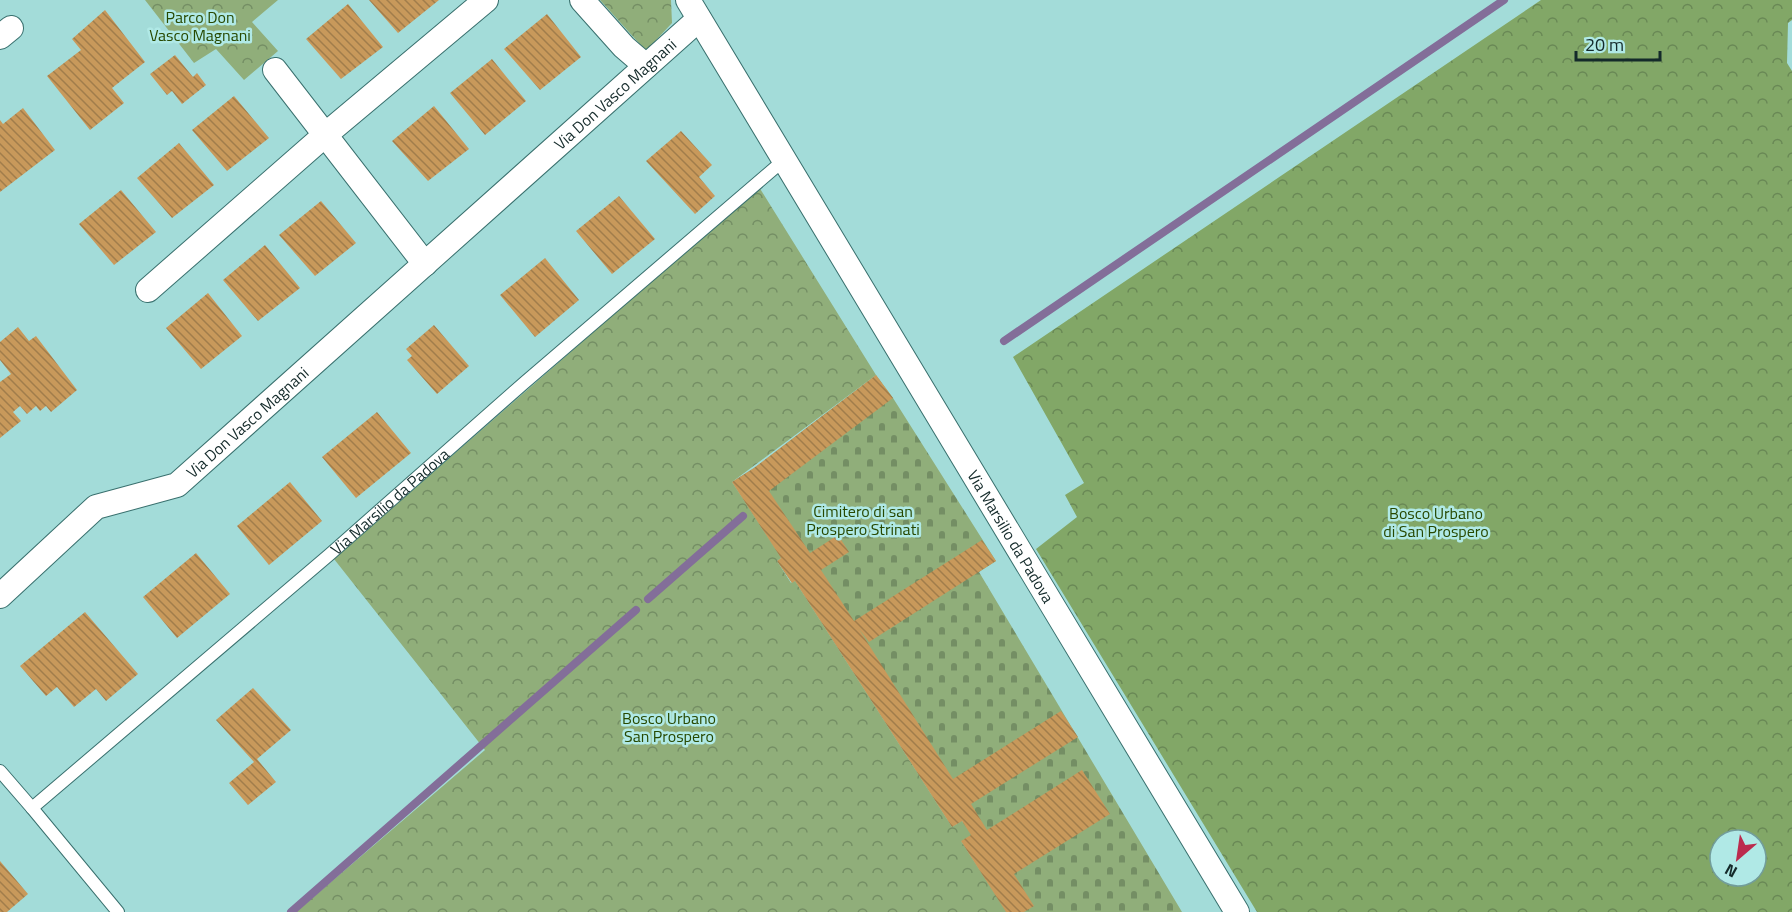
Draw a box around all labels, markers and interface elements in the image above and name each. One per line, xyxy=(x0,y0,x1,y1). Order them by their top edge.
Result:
park label: Parco Don Vasco Magnani xyxy=(149,5,251,47)
scale bar xyxy=(1576,24,1660,62)
text: 20 m xyxy=(1585,31,1624,58)
street label: Via Don Vasco Magnani xyxy=(548,33,682,155)
street label: Via Don Vasco Magnani xyxy=(181,361,314,484)
street label: Via Marsilio da Padova xyxy=(325,442,454,561)
street label: Via Marsilio da Padova xyxy=(962,465,1060,607)
park label: Cimitero di san Prospero Strinati xyxy=(806,499,920,541)
park label: Bosco Urbano di San Prospero xyxy=(1383,501,1489,543)
park label: Bosco Urbano San Prospero xyxy=(622,706,716,748)
north arrow xyxy=(1708,828,1768,888)
text: N xyxy=(1720,858,1741,884)

